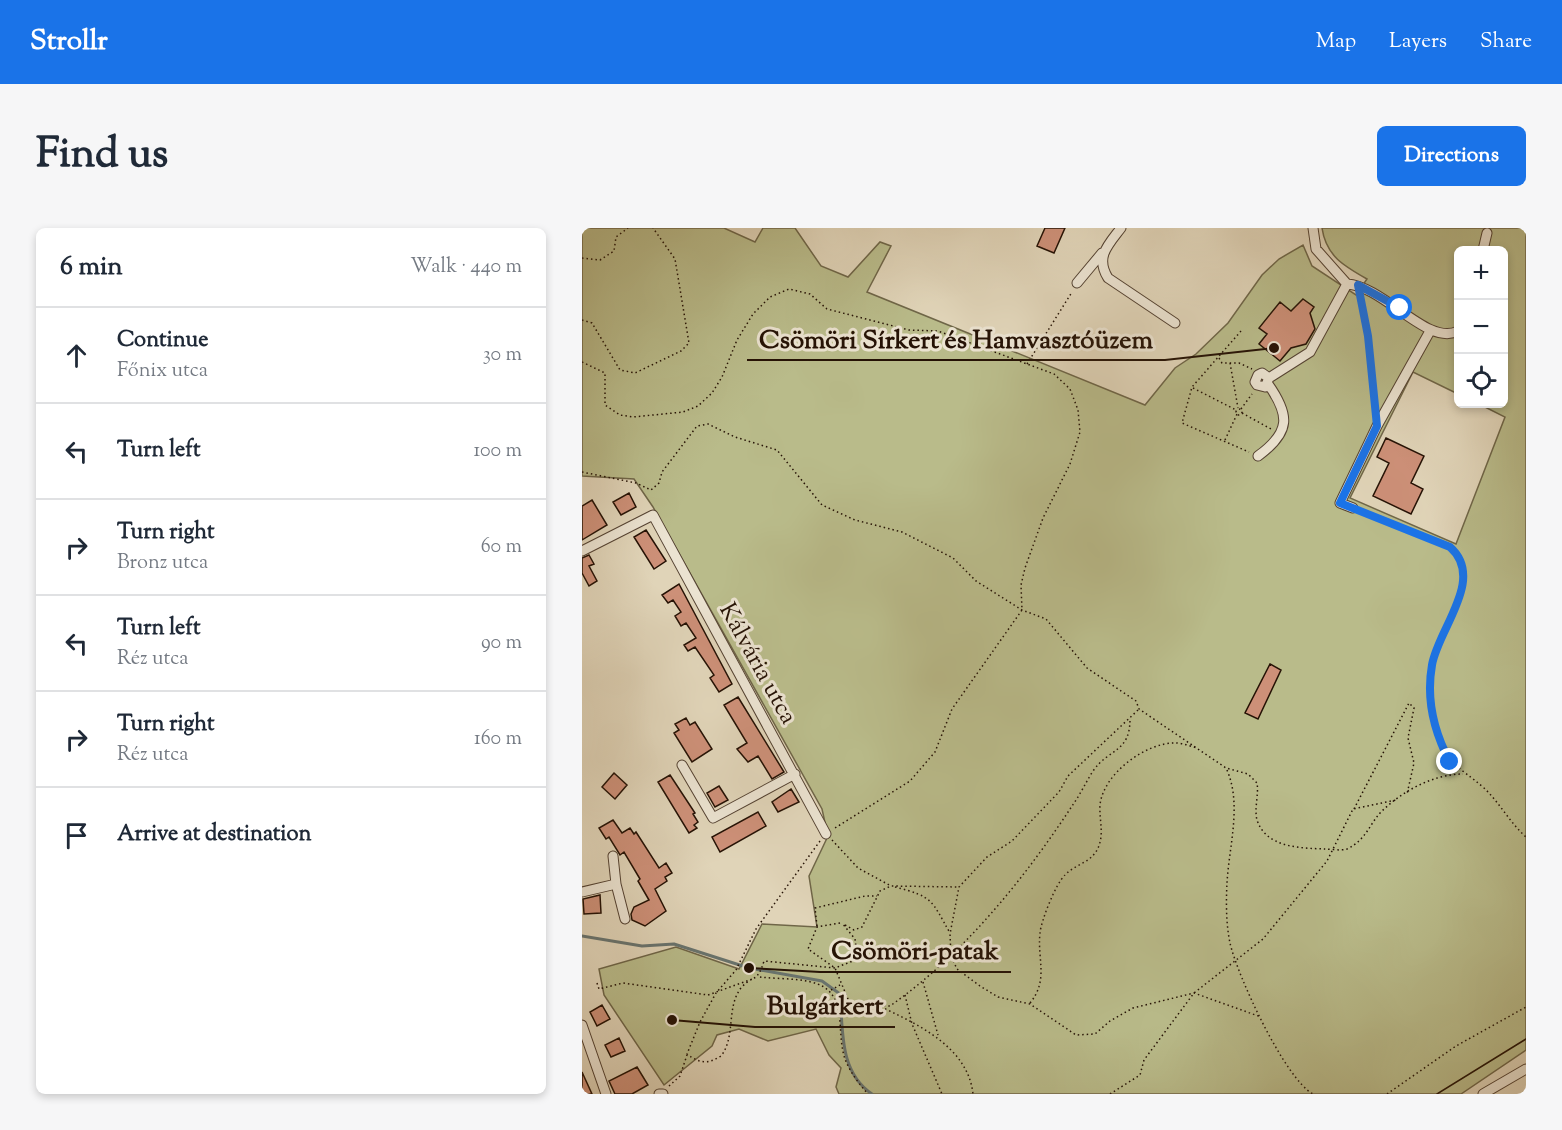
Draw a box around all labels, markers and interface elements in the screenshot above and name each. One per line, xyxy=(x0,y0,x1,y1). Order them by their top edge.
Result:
text: Strollr xyxy=(30,22,108,62)
text: Map xyxy=(1316,27,1356,57)
text: Layers xyxy=(1389,27,1447,57)
text: Share xyxy=(1480,27,1532,57)
text: Find us xyxy=(36,126,168,186)
button: Directions xyxy=(1377,126,1526,186)
map controls xyxy=(1454,246,1508,408)
button: + xyxy=(1454,246,1508,300)
text: 6 min xyxy=(60,249,123,286)
text: Walk · 440 m xyxy=(410,253,522,282)
route start xyxy=(1386,294,1412,320)
button: − xyxy=(1454,300,1508,354)
callout: Csömöri Sírkert és Hamvasztóüzem xyxy=(747,316,1165,360)
text: Csömöri Sírkert és Hamvasztóüzem xyxy=(759,323,1153,360)
text: Continue xyxy=(117,325,208,357)
icon: ahead xyxy=(60,339,93,372)
text: 30 m xyxy=(483,341,522,370)
button: locate xyxy=(1454,354,1508,408)
text: Főnix utca xyxy=(117,357,208,386)
icon: left xyxy=(60,435,93,468)
text: Turn left xyxy=(117,435,200,467)
text: 100 m xyxy=(473,437,522,466)
text: Turn right xyxy=(117,517,214,549)
icon: right xyxy=(60,531,93,564)
text: 60 m xyxy=(481,533,522,562)
text: Bronz utca xyxy=(117,549,208,578)
street label: Kálvária utca xyxy=(710,597,804,731)
text: Turn left xyxy=(117,613,200,645)
icon: left xyxy=(60,627,93,660)
text: 90 m xyxy=(481,629,522,658)
text: Réz utca xyxy=(117,645,189,674)
text: Turn right xyxy=(117,709,214,741)
icon: right xyxy=(60,723,93,756)
text: 160 m xyxy=(474,725,522,754)
text: Réz utca xyxy=(117,741,189,770)
route end xyxy=(1436,748,1462,774)
icon: arrive xyxy=(60,819,93,852)
text: Arrive at destination xyxy=(117,819,312,851)
callout: Csömöri-patak xyxy=(820,928,1011,972)
text: Csömöri-patak xyxy=(831,934,999,971)
callout: Bulgárkert xyxy=(755,983,895,1027)
text: Bulgárkert xyxy=(767,989,883,1026)

